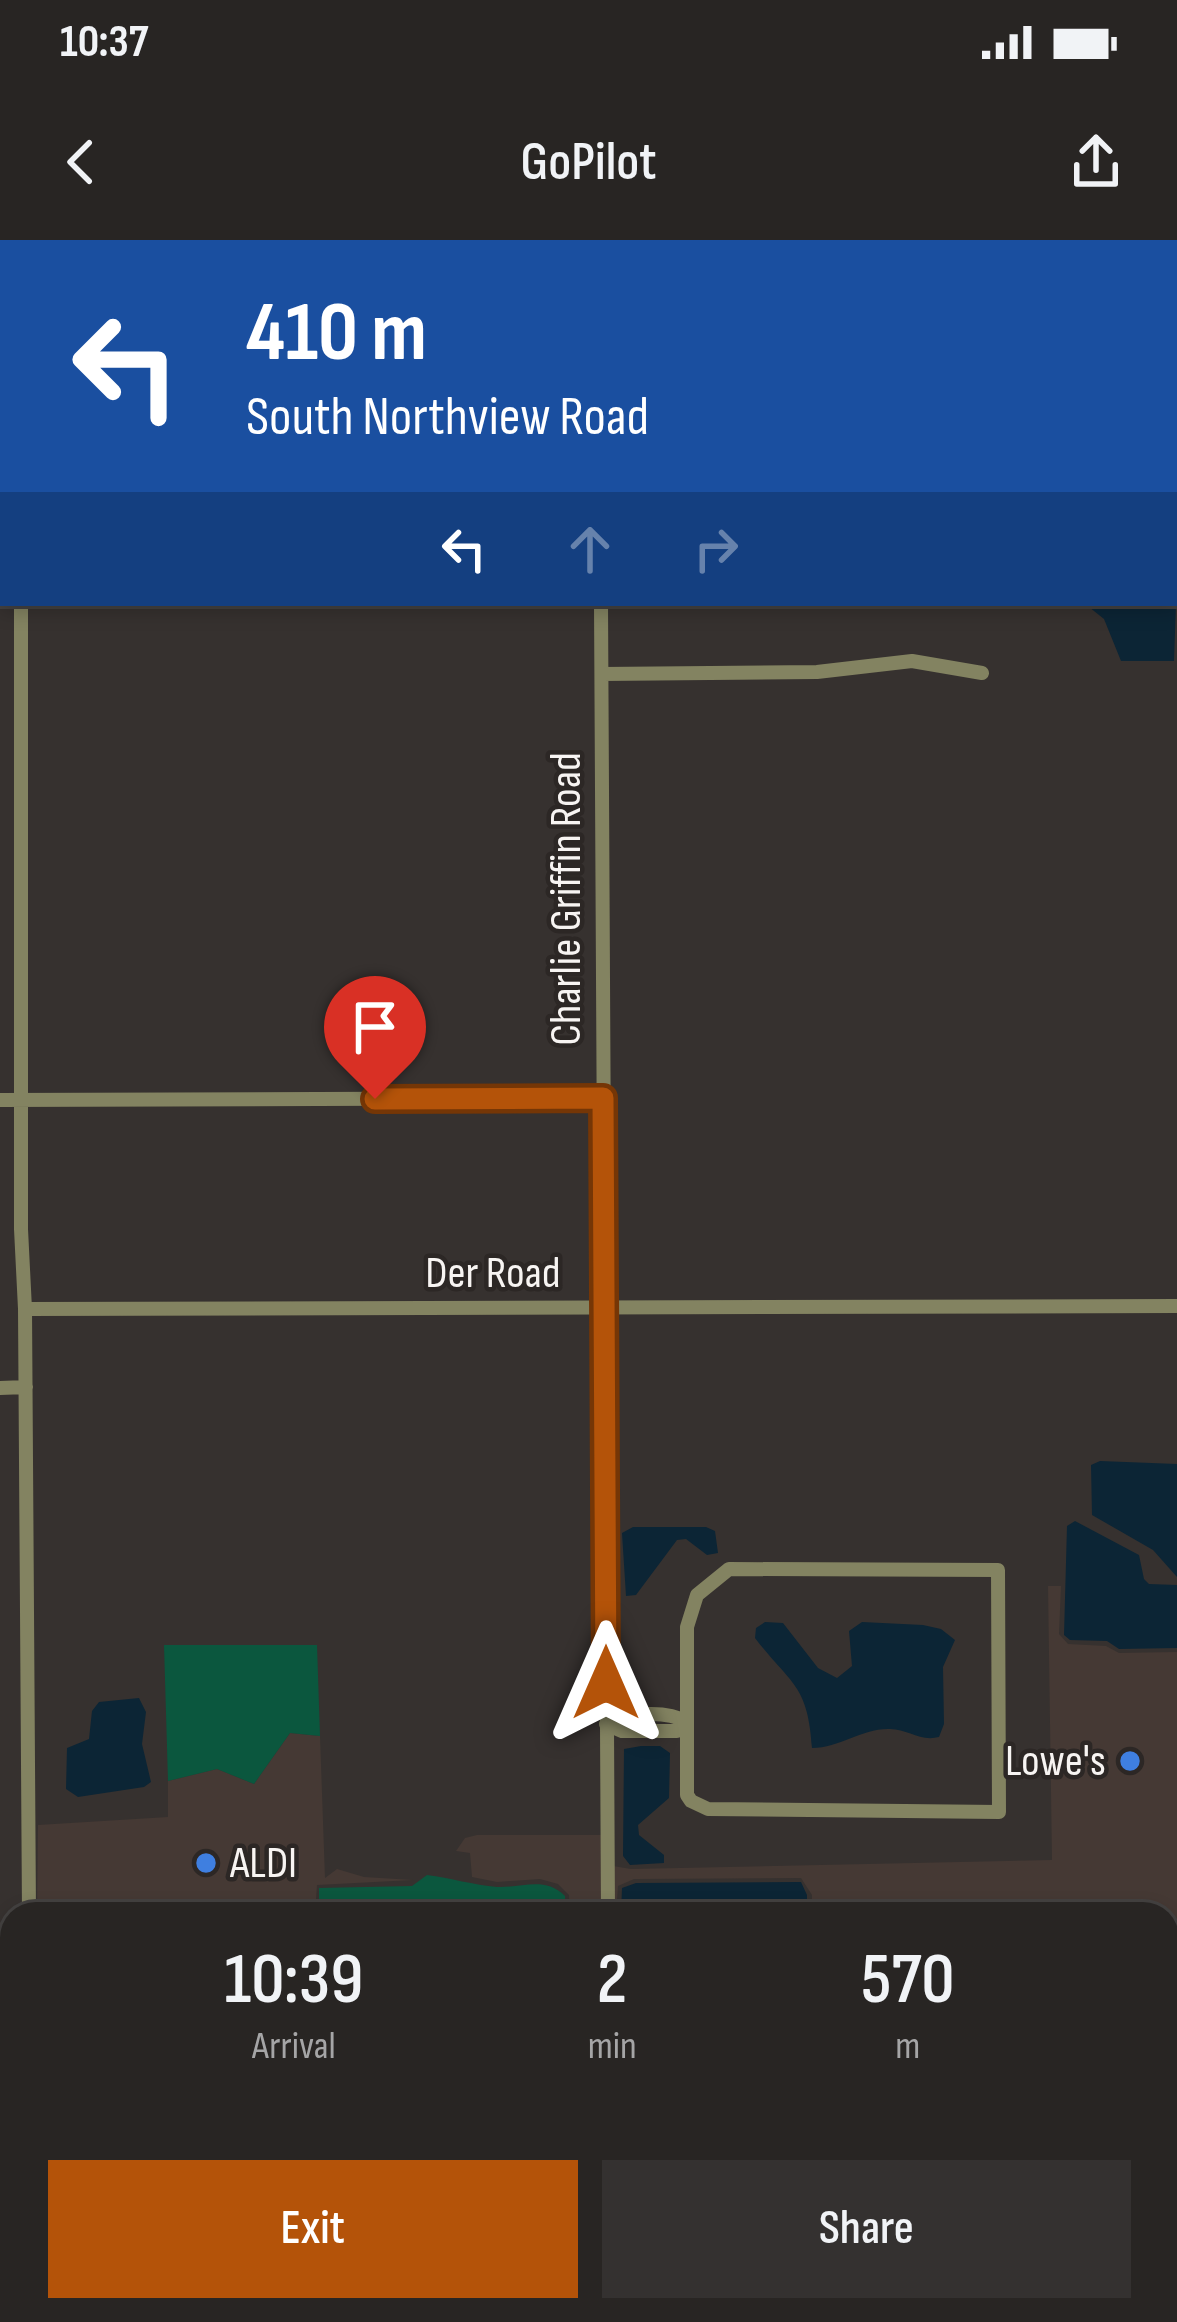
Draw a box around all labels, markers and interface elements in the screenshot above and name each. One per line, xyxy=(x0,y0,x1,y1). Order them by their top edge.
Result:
text: 10:37 xyxy=(60,15,148,70)
icon: back xyxy=(48,129,114,195)
icon: share xyxy=(1063,129,1129,195)
text: GoPilot xyxy=(520,130,657,195)
text: 410 m xyxy=(246,283,427,384)
icon: left xyxy=(48,288,204,444)
text: South Northview Road xyxy=(246,385,649,450)
icon: left xyxy=(431,516,497,582)
icon: ahead xyxy=(557,516,623,582)
icon: right xyxy=(683,516,749,582)
street label: Charlie Griffin Road xyxy=(539,752,594,1046)
pin xyxy=(324,976,426,1099)
icon: arrive xyxy=(342,994,408,1060)
street label: Der Road xyxy=(425,1246,561,1301)
position arrow xyxy=(543,1620,669,1746)
place label: Lowe's xyxy=(1005,1734,1106,1789)
marker: Lowe's xyxy=(1117,1748,1143,1774)
place label: ALDI xyxy=(229,1836,297,1891)
marker: ALDI xyxy=(193,1850,219,1876)
text: 10:39 xyxy=(224,1937,363,2024)
text: 2 xyxy=(597,1937,628,2024)
text: 570 xyxy=(861,1937,955,2024)
text: Arrival xyxy=(252,2023,336,2070)
text: min xyxy=(588,2023,637,2070)
text: m xyxy=(895,2023,920,2070)
button: Exit xyxy=(48,2160,578,2298)
button: Share xyxy=(602,2160,1131,2298)

